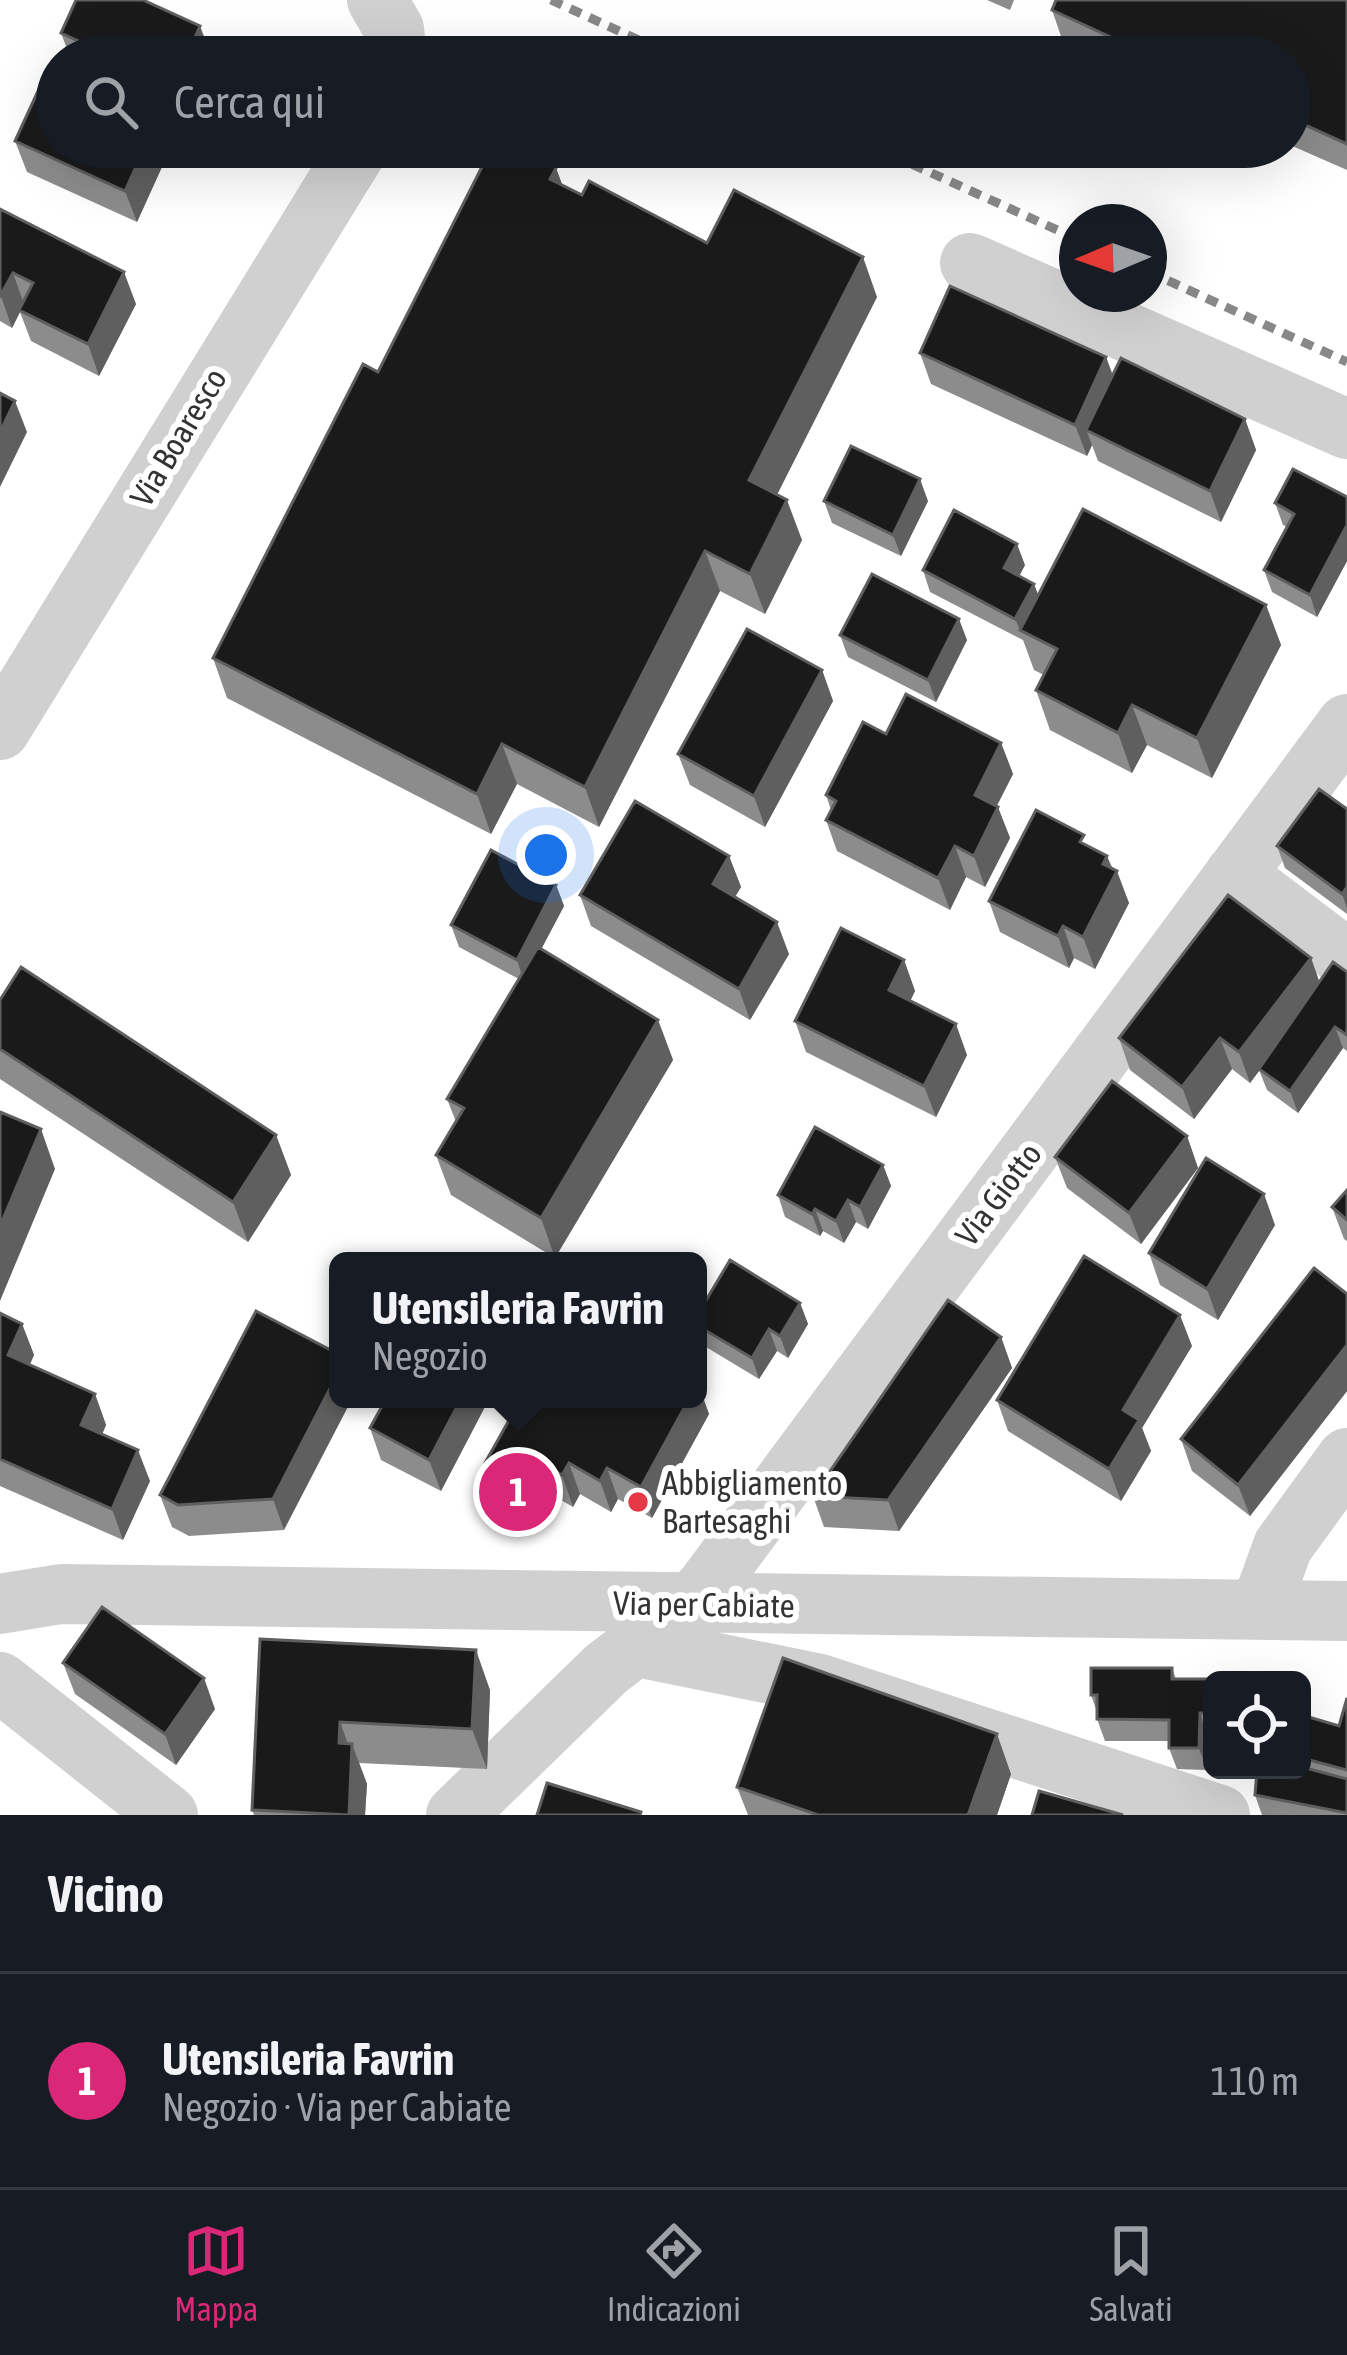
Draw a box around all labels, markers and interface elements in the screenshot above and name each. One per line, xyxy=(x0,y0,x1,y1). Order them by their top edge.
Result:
search box xyxy=(36,36,1311,168)
icon: search xyxy=(78,69,144,135)
text: Cerca qui xyxy=(174,76,325,128)
north arrow xyxy=(1059,204,1167,312)
street label: Via Boaresco xyxy=(122,361,234,513)
your location xyxy=(516,825,576,885)
street label: Via Giotto xyxy=(947,1135,1049,1253)
popup xyxy=(329,1252,707,1408)
text: Utensileria Favrin xyxy=(372,1282,664,1334)
text: Negozio xyxy=(372,1334,488,1378)
pin: 1 xyxy=(479,1447,557,1537)
place label: Abbigliamento Bartesaghi xyxy=(662,1464,842,1540)
marker: Abbigliamento Bartesaghi xyxy=(625,1489,651,1515)
street label: Via per Cabiate xyxy=(613,1583,795,1625)
map controls xyxy=(1203,1671,1311,1779)
button: locate xyxy=(1203,1671,1311,1779)
text: Vicino xyxy=(48,1864,164,1923)
text: Utensileria Favrin xyxy=(162,2033,454,2085)
text: 1 xyxy=(78,2059,96,2103)
text: 110 m xyxy=(1211,2059,1299,2103)
text: Negozio · Via per Cabiate xyxy=(162,2085,511,2129)
tab: Mappa xyxy=(174,2218,258,2328)
tab: Indicazioni xyxy=(607,2218,741,2328)
tab: Salvati xyxy=(1089,2218,1173,2328)

